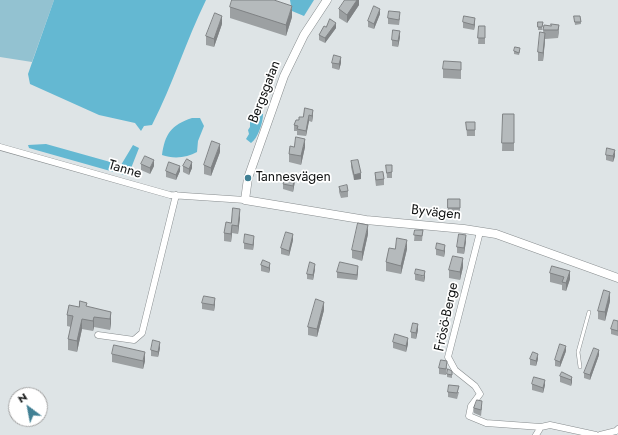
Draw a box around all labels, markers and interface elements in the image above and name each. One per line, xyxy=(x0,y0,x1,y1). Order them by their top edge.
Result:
street label: Bergsgatan xyxy=(245,58,285,126)
street label: Tanne xyxy=(106,157,144,183)
place label: Tannesvägen xyxy=(256,170,331,186)
marker: Tannesvägen xyxy=(243,173,253,183)
street label: Byvägen xyxy=(410,202,462,224)
street label: Frösö-Berge xyxy=(432,281,462,353)
north arrow xyxy=(8,387,48,427)
text: N xyxy=(14,389,30,407)

